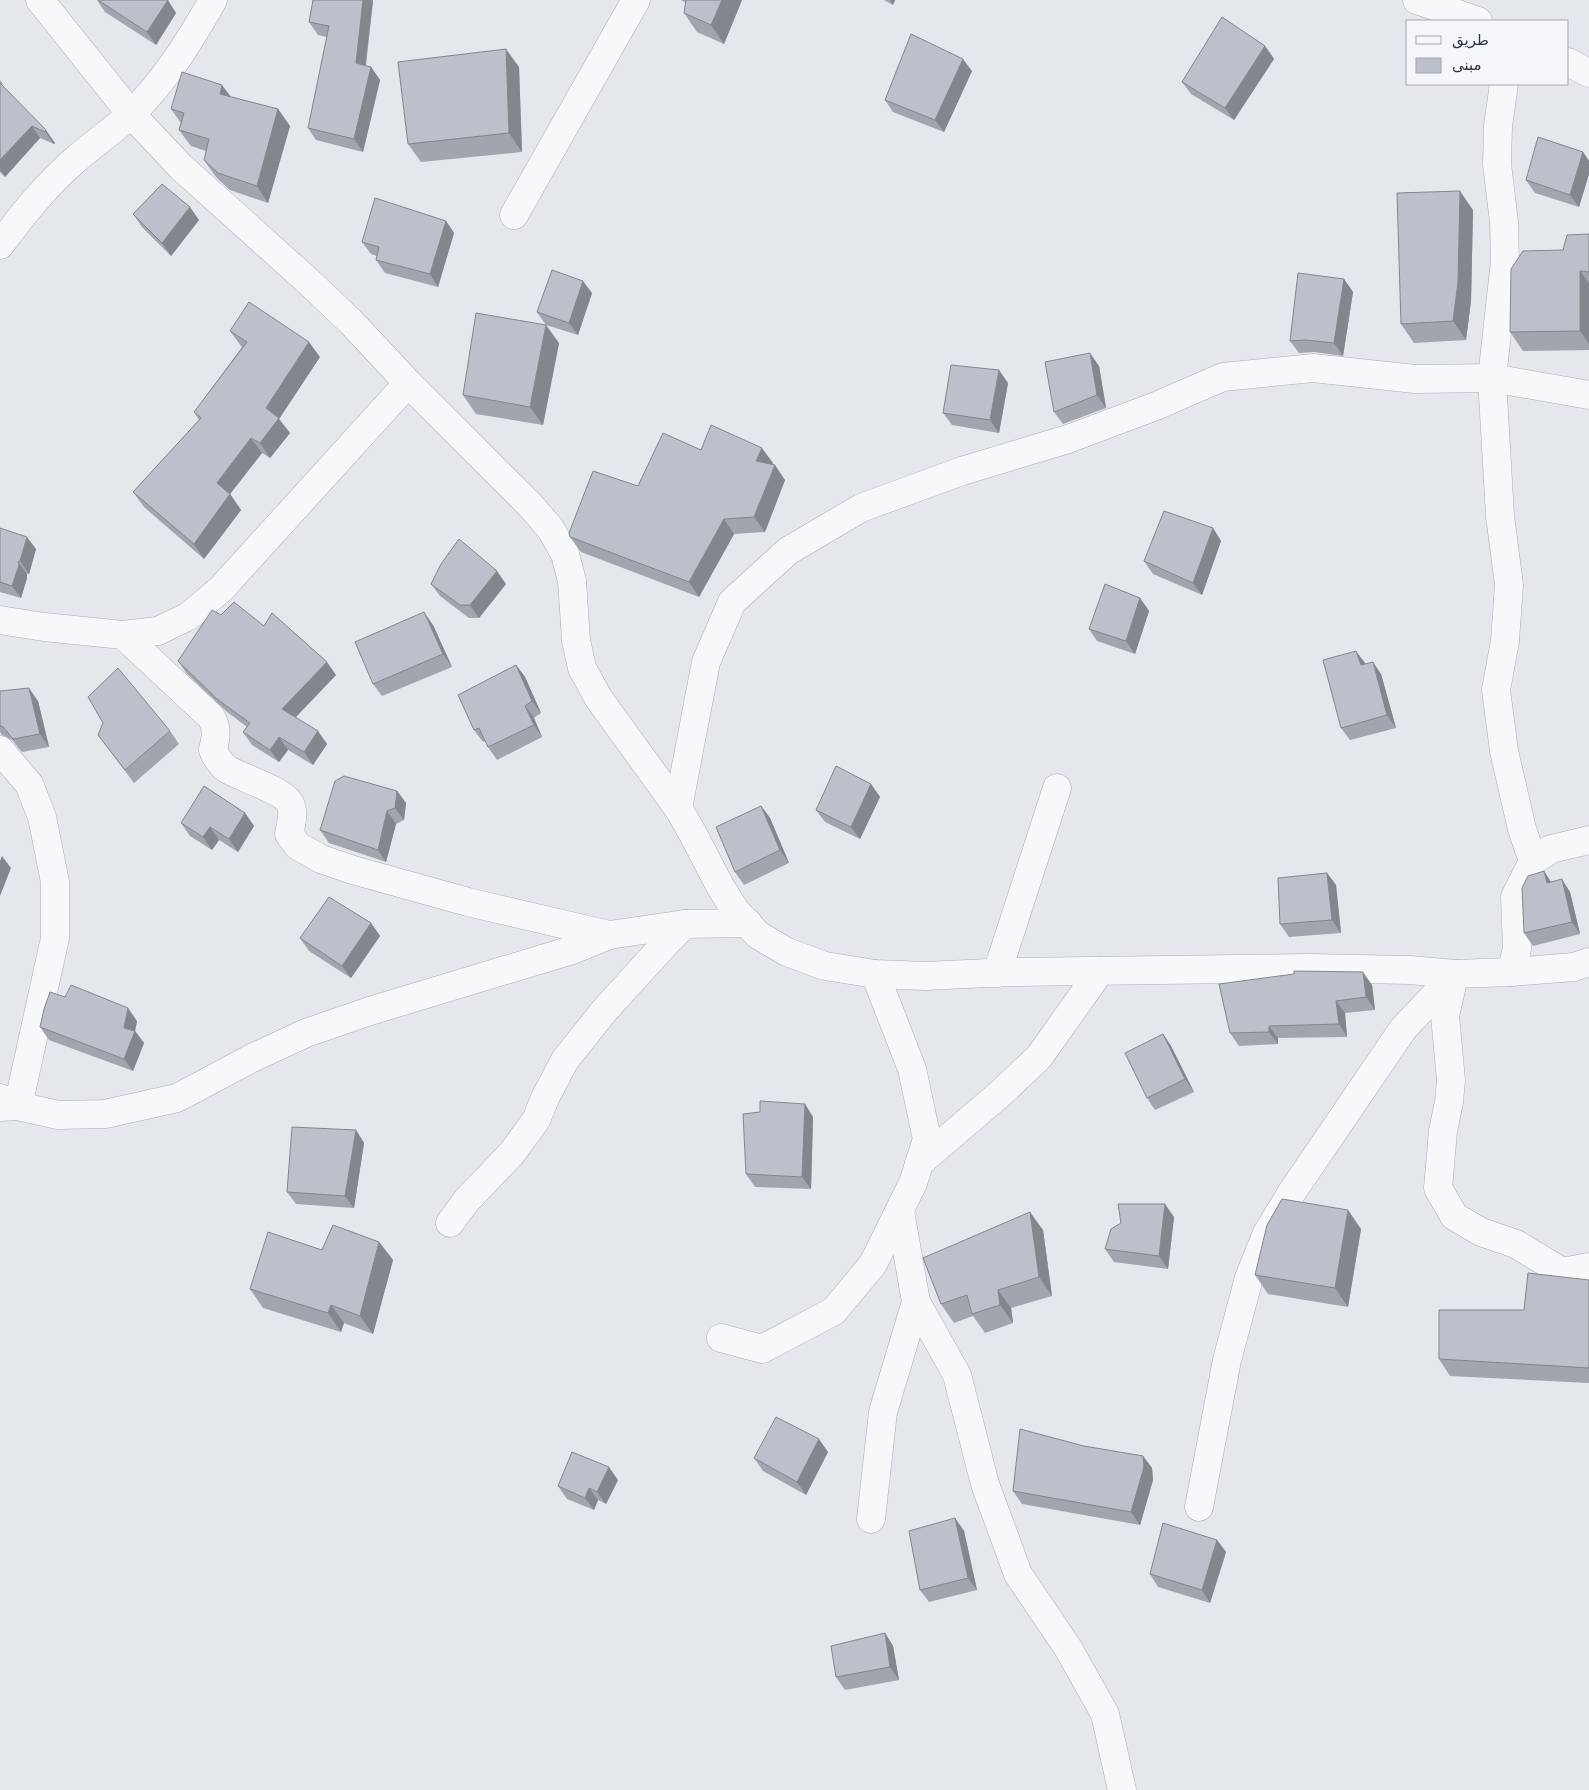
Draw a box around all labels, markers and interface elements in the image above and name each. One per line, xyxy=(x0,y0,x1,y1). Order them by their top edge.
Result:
legend xyxy=(1406,20,1569,85)
text: طريق xyxy=(1452,31,1489,49)
text: مبنى xyxy=(1452,56,1482,74)

